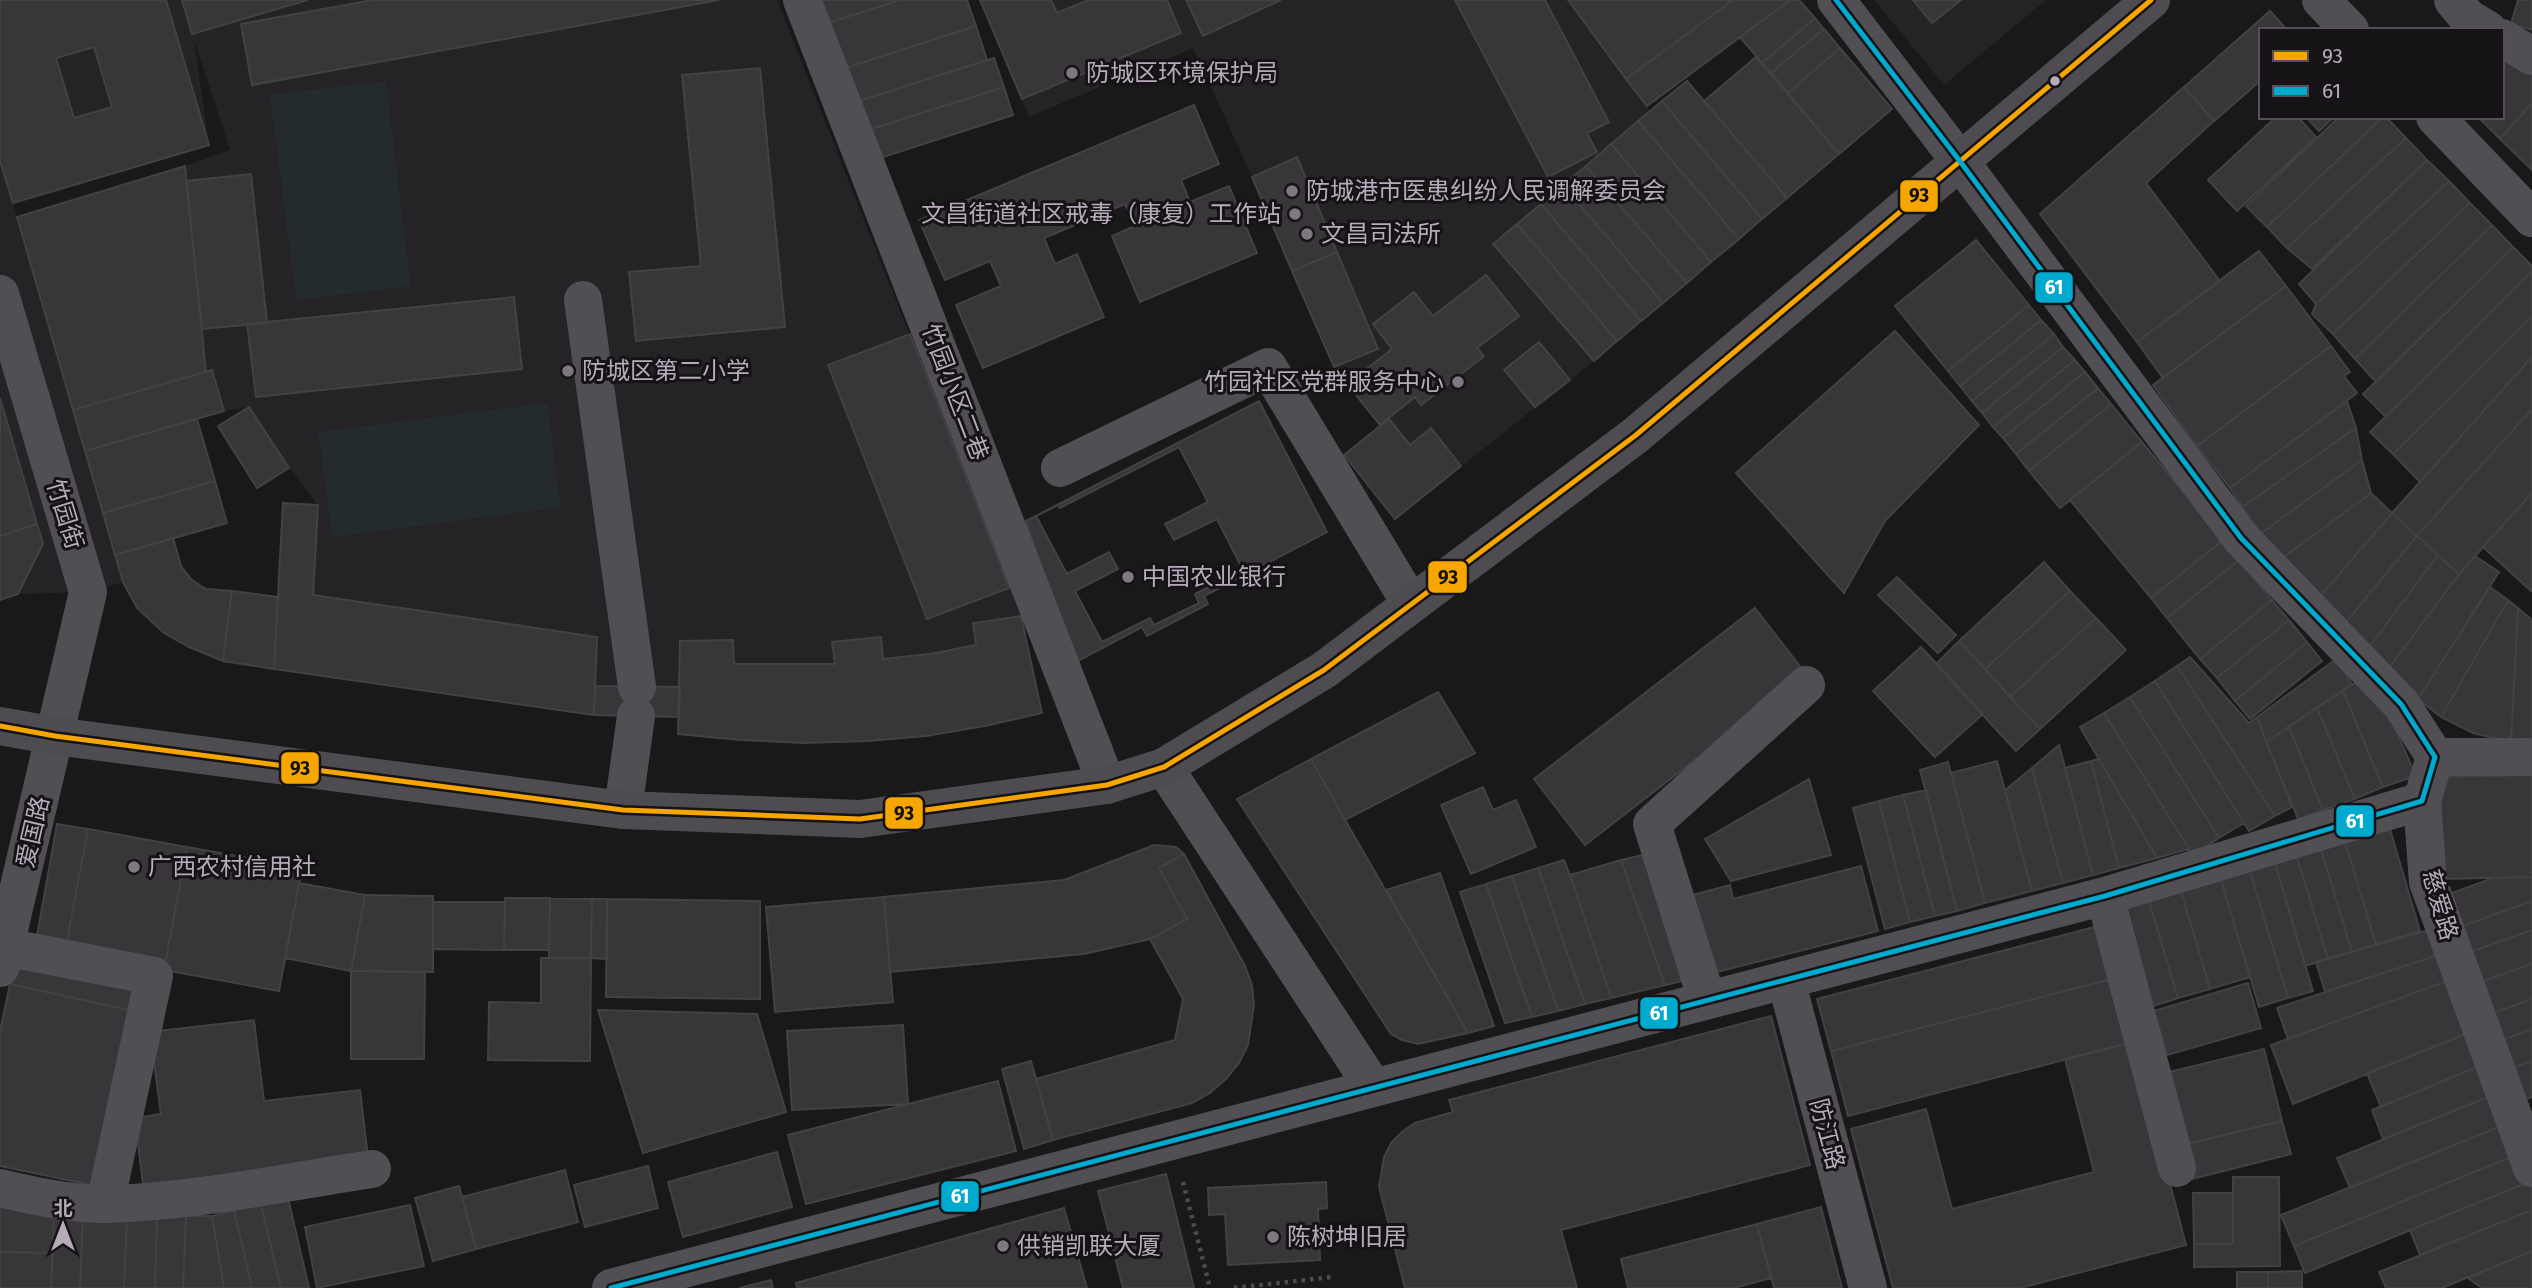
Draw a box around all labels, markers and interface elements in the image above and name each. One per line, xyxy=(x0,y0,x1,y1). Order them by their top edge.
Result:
legend xyxy=(2259,28,2504,119)
text: 93 xyxy=(2322,43,2343,69)
place label: 防城区环境保护局 xyxy=(1086,59,1278,87)
marker: 防城区环境保护局 xyxy=(1064,65,1080,81)
unlabelled marker xyxy=(2048,74,2062,88)
text: 61 xyxy=(2322,78,2341,104)
place label: 防城港市医患纠纷人民调解委员会 xyxy=(1306,177,1666,205)
line badge: 93 xyxy=(1899,179,1939,213)
marker: 防城港市医患纠纷人民调解委员会 xyxy=(1284,183,1300,199)
text: 93 xyxy=(1909,184,1929,207)
place label: 文昌街道社区戒毒（康复）工作站 xyxy=(921,200,1281,228)
marker: 文昌街道社区戒毒（康复）工作站 xyxy=(1287,206,1303,222)
place label: 文昌司法所 xyxy=(1321,220,1441,248)
marker: 文昌司法所 xyxy=(1299,226,1315,242)
line badge: 61 xyxy=(2034,271,2074,304)
text: 61 xyxy=(2045,276,2063,299)
street label: 竹园小区二巷 xyxy=(916,320,994,464)
place label: 防城区第二小学 xyxy=(582,357,750,385)
marker: 防城区第二小学 xyxy=(560,363,576,379)
place label: 竹园社区党群服务中心 xyxy=(1204,368,1444,396)
marker: 竹园社区党群服务中心 xyxy=(1450,374,1466,390)
street label: 竹园街 xyxy=(41,475,89,553)
line badge: 93 xyxy=(1427,560,1468,594)
place label: 中国农业银行 xyxy=(1142,563,1286,591)
text: 93 xyxy=(1438,566,1458,589)
marker: 中国农业银行 xyxy=(1120,569,1136,585)
line badge: 93 xyxy=(280,751,320,785)
text: 93 xyxy=(290,757,310,780)
street label: 爱国路 xyxy=(11,794,55,870)
line badge: 93 xyxy=(884,796,924,830)
text: 93 xyxy=(894,802,914,825)
line badge: 61 xyxy=(2335,804,2375,838)
text: 61 xyxy=(2346,810,2364,833)
place label: 广西农村信用社 xyxy=(148,853,316,881)
marker: 广西农村信用社 xyxy=(126,859,142,875)
street label: 慈爱路 xyxy=(2417,867,2463,943)
line badge: 61 xyxy=(1639,996,1679,1030)
text: 61 xyxy=(1650,1002,1668,1025)
street label: 防江路 xyxy=(1804,1096,1850,1172)
line badge: 61 xyxy=(940,1180,980,1213)
text: 61 xyxy=(951,1185,969,1208)
north arrow xyxy=(28,1190,98,1260)
text: 北 xyxy=(53,1197,73,1220)
place label: 陈树坤旧居 xyxy=(1287,1223,1407,1251)
marker: 陈树坤旧居 xyxy=(1265,1229,1281,1245)
place label: 供销凯联大厦 xyxy=(1017,1232,1161,1260)
marker: 供销凯联大厦 xyxy=(995,1238,1011,1254)

